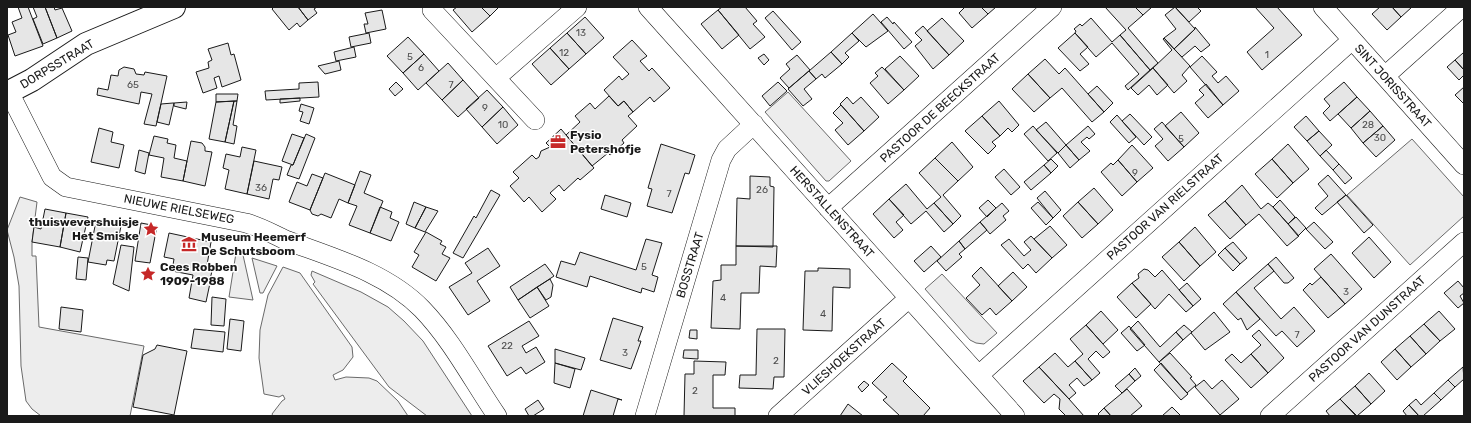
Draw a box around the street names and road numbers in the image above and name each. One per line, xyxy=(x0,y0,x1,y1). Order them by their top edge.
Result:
street label: DORPSSTRAAT xyxy=(18,36,97,92)
street label: SINT JORISSTRAAT xyxy=(1352,41,1434,131)
street label: PASTOOR DE BEECKSTRAAT xyxy=(877,50,1003,166)
street label: PASTOOR VAN RIELSTRAAT xyxy=(1104,151,1226,263)
street label: HERSTALLENSTRAAT xyxy=(787,163,877,261)
street label: NIEUWE RIELSEWEG xyxy=(123,191,235,227)
street label: BOSSTRAAT xyxy=(673,230,707,300)
street label: PASTOOR VAN DUNSTRAAT xyxy=(1306,273,1428,385)
street label: VLIESHOEKSTRAAT xyxy=(799,316,889,398)

